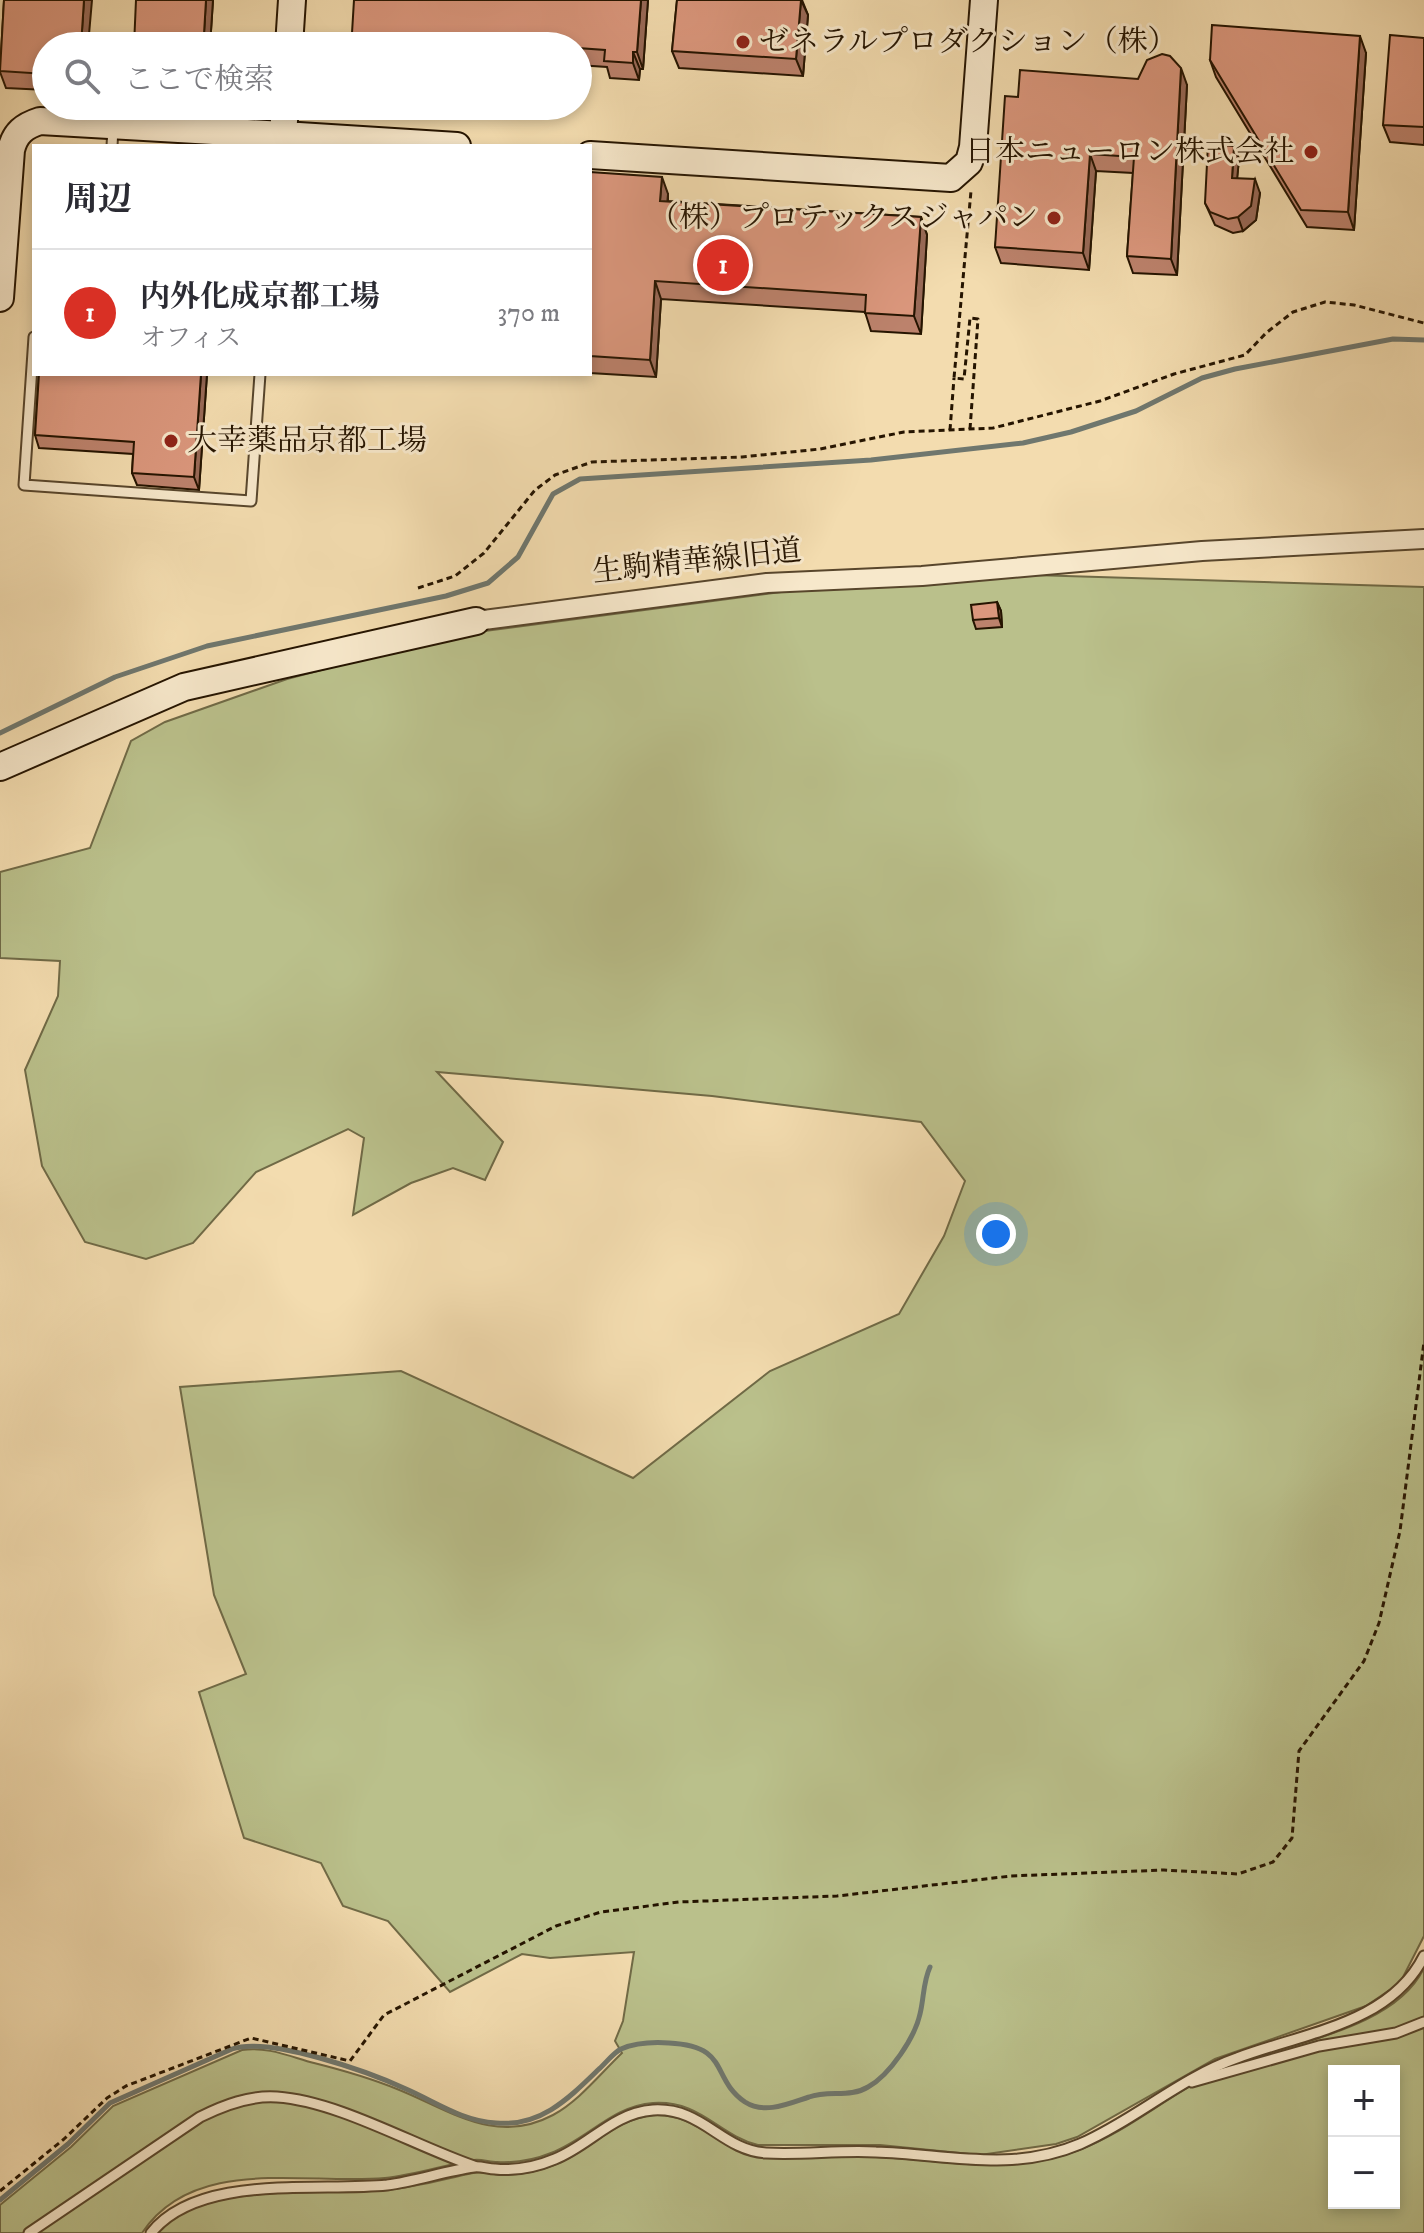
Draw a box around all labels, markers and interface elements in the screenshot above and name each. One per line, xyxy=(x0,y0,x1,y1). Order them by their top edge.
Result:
place label: ゼネラルプロダクション（株） xyxy=(759,24,1178,61)
search box xyxy=(32,32,592,120)
marker: ゼネラルプロダクション（株） xyxy=(734,33,752,51)
icon: search xyxy=(60,54,104,98)
text: ここで検索 xyxy=(124,62,274,99)
place label: 日本ニューロン株式会社 xyxy=(965,134,1295,171)
marker: 日本ニューロン株式会社 xyxy=(1302,143,1320,161)
text: 周辺 xyxy=(64,179,132,221)
place label: （株）プロテックスジャパン xyxy=(649,200,1038,237)
marker: （株）プロテックスジャパン xyxy=(1045,209,1063,227)
pin: 1 xyxy=(697,235,749,295)
text: 内外化成京都工場 xyxy=(140,279,380,316)
text: 1 xyxy=(85,297,95,330)
text: 370 m xyxy=(498,297,560,330)
text: オフィス xyxy=(140,322,241,355)
place label: 大幸薬品京都工場 xyxy=(187,423,427,460)
marker: 大幸薬品京都工場 xyxy=(162,432,180,450)
street label: 生駒精華線旧道 xyxy=(591,533,803,591)
your location xyxy=(976,1214,1016,1254)
map controls xyxy=(1328,2065,1400,2209)
button: + xyxy=(1328,2065,1400,2137)
button: − xyxy=(1328,2137,1400,2209)

